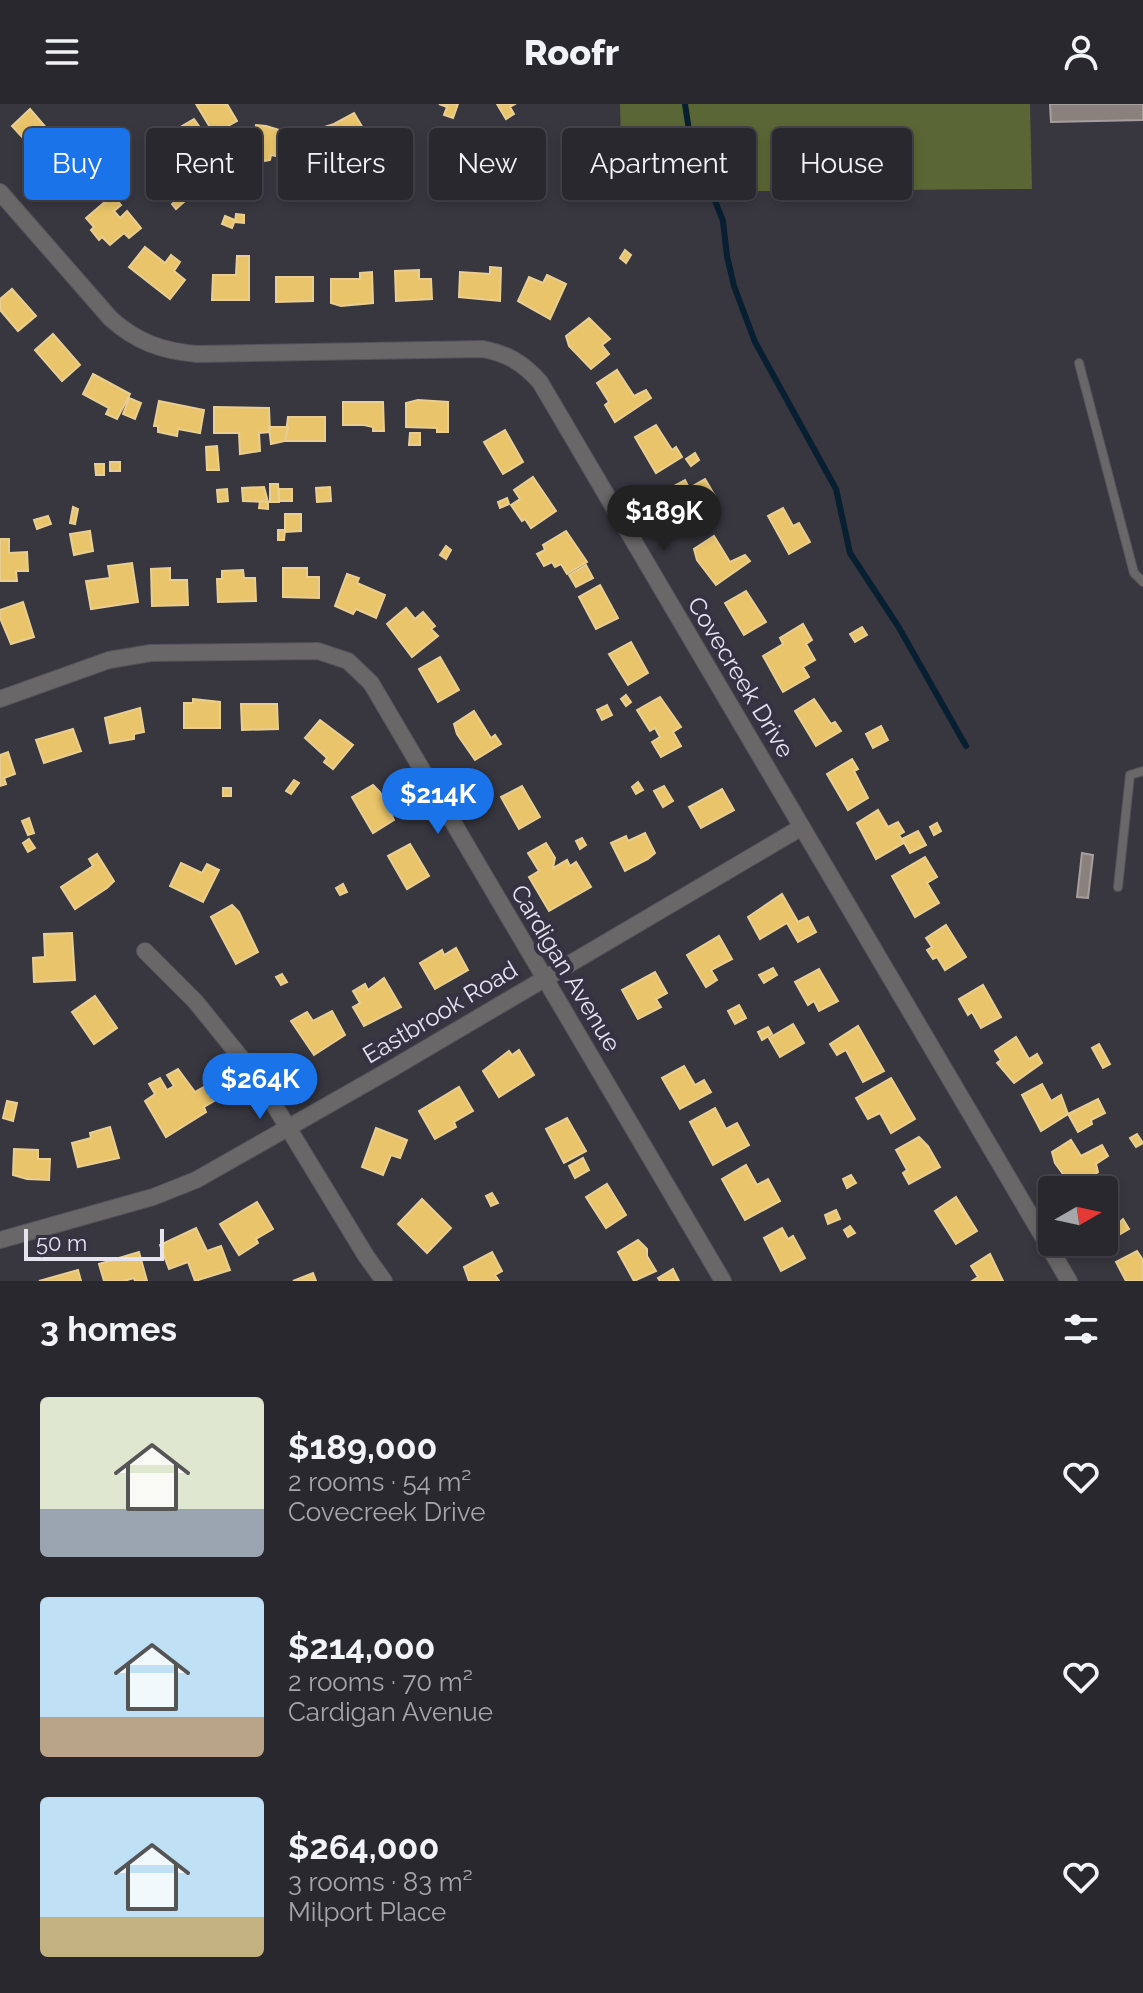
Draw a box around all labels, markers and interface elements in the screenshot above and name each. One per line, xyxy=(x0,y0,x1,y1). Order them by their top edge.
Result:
icon: menu xyxy=(40,30,84,74)
icon: person xyxy=(1059,30,1103,74)
text: Roofr xyxy=(524,31,619,73)
chip: Buy xyxy=(24,128,130,200)
chip: Rent xyxy=(146,128,262,200)
chip: Filters xyxy=(278,128,413,200)
chip: New xyxy=(429,128,546,200)
chip: Apartment xyxy=(562,128,756,200)
chip: House xyxy=(772,128,912,200)
pin: $189K xyxy=(608,485,720,553)
text: $189K xyxy=(625,496,703,526)
street label: Covecreek Drive xyxy=(682,591,800,763)
pin: $214K xyxy=(382,768,494,836)
text: $214K xyxy=(400,779,476,809)
street label: Cardigan Avenue xyxy=(505,879,627,1057)
street label: Eastbrook Road xyxy=(357,954,523,1070)
pin: $264K xyxy=(204,1053,316,1121)
text: $264K xyxy=(220,1064,300,1094)
north arrow xyxy=(1038,1176,1118,1256)
map controls xyxy=(1038,1176,1118,1256)
scale bar xyxy=(24,1225,164,1261)
text: 50 m xyxy=(36,1230,87,1256)
icon: filters xyxy=(1059,1307,1103,1351)
text: 3 homes xyxy=(40,1309,177,1349)
text: $189,000 xyxy=(288,1427,437,1467)
icon: home xyxy=(104,1429,200,1525)
icon: heart xyxy=(1059,1455,1103,1499)
text: 2 rooms · 54 m² xyxy=(288,1467,471,1497)
text: Covecreek Drive xyxy=(288,1497,485,1527)
text: $214,000 xyxy=(288,1627,435,1667)
icon: home xyxy=(104,1629,200,1725)
icon: heart xyxy=(1059,1655,1103,1699)
text: 2 rooms · 70 m² xyxy=(288,1667,473,1697)
text: Cardigan Avenue xyxy=(288,1697,493,1727)
text: $264,000 xyxy=(288,1827,439,1867)
icon: home xyxy=(104,1829,200,1925)
icon: heart xyxy=(1059,1855,1103,1899)
text: 3 rooms · 83 m² xyxy=(288,1867,473,1897)
text: Milport Place xyxy=(288,1897,446,1927)

